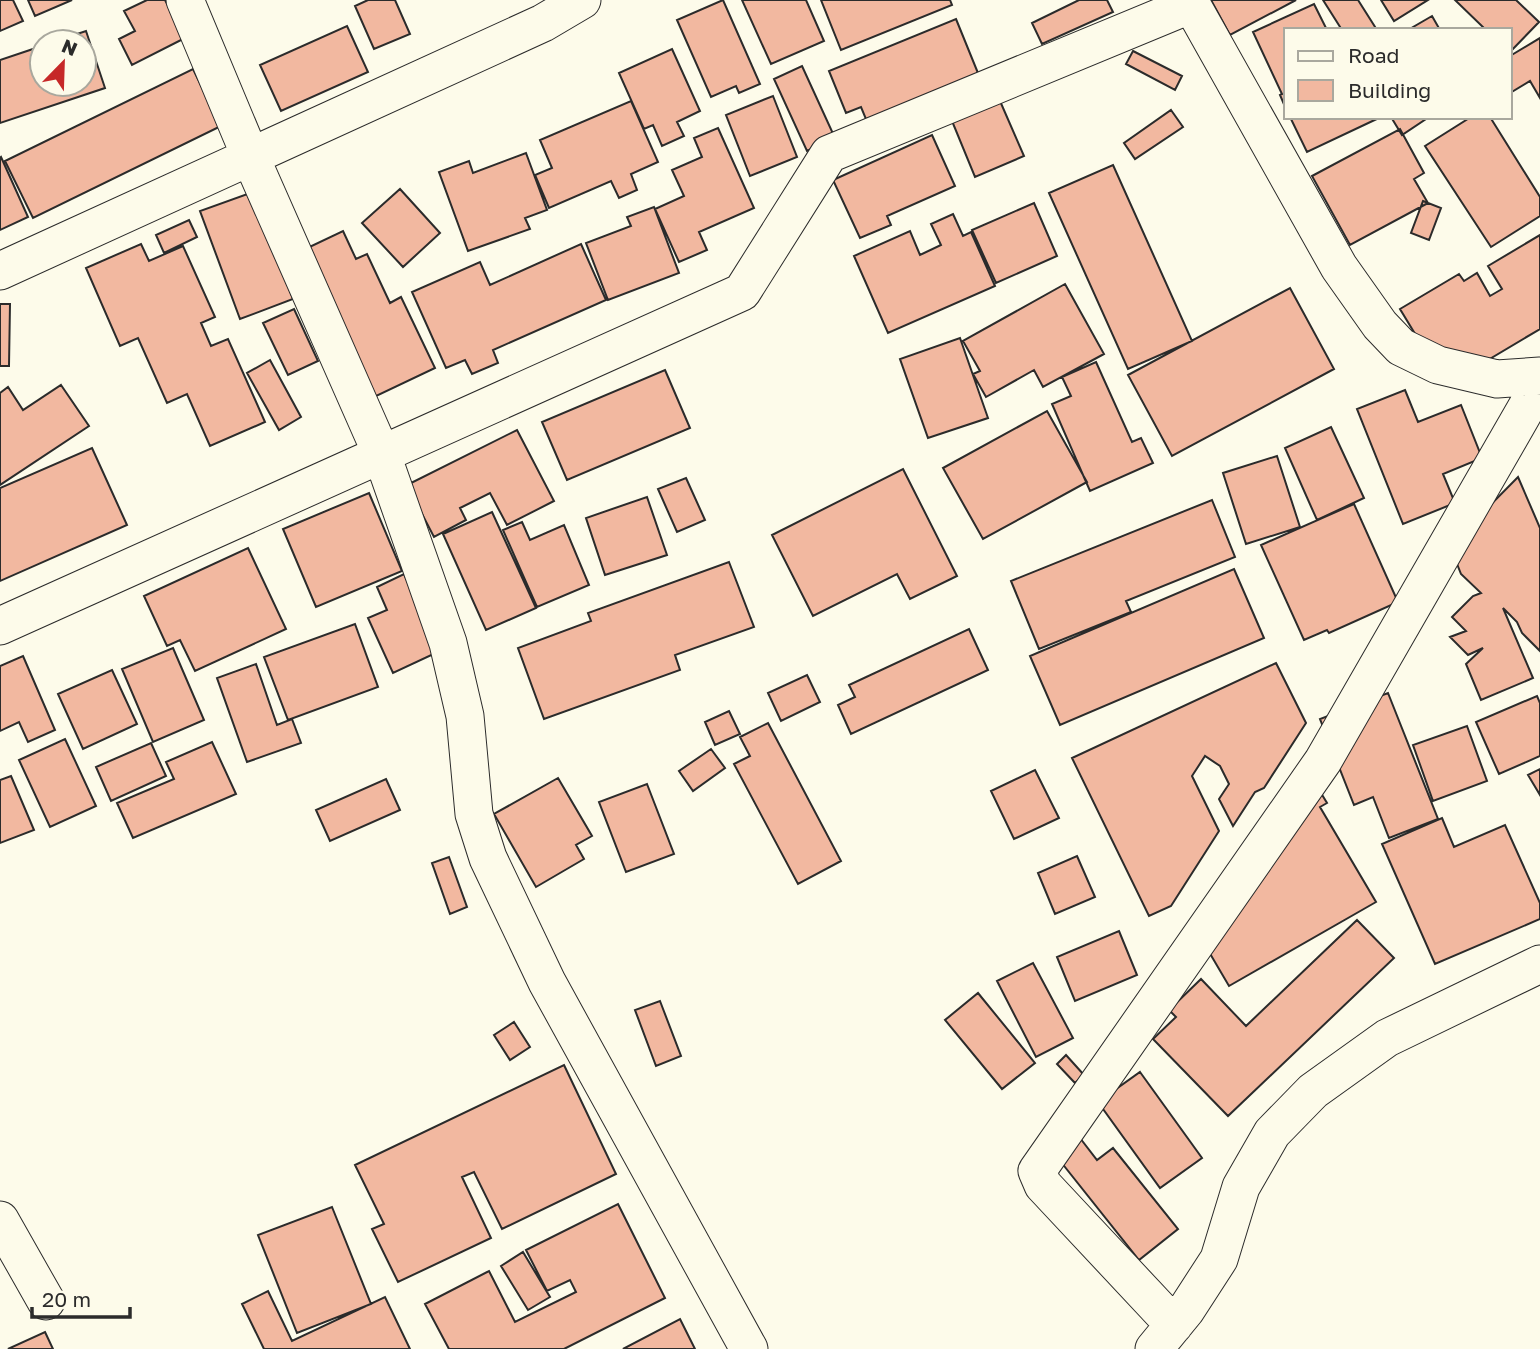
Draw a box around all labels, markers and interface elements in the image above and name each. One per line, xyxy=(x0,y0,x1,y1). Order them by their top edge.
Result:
north arrow xyxy=(28,28,98,98)
legend xyxy=(1284,28,1512,119)
text: N xyxy=(59,33,81,60)
text: Road xyxy=(1348,42,1399,68)
text: Building xyxy=(1348,77,1431,103)
scale bar xyxy=(32,1276,130,1320)
text: 20 m xyxy=(42,1286,91,1312)

